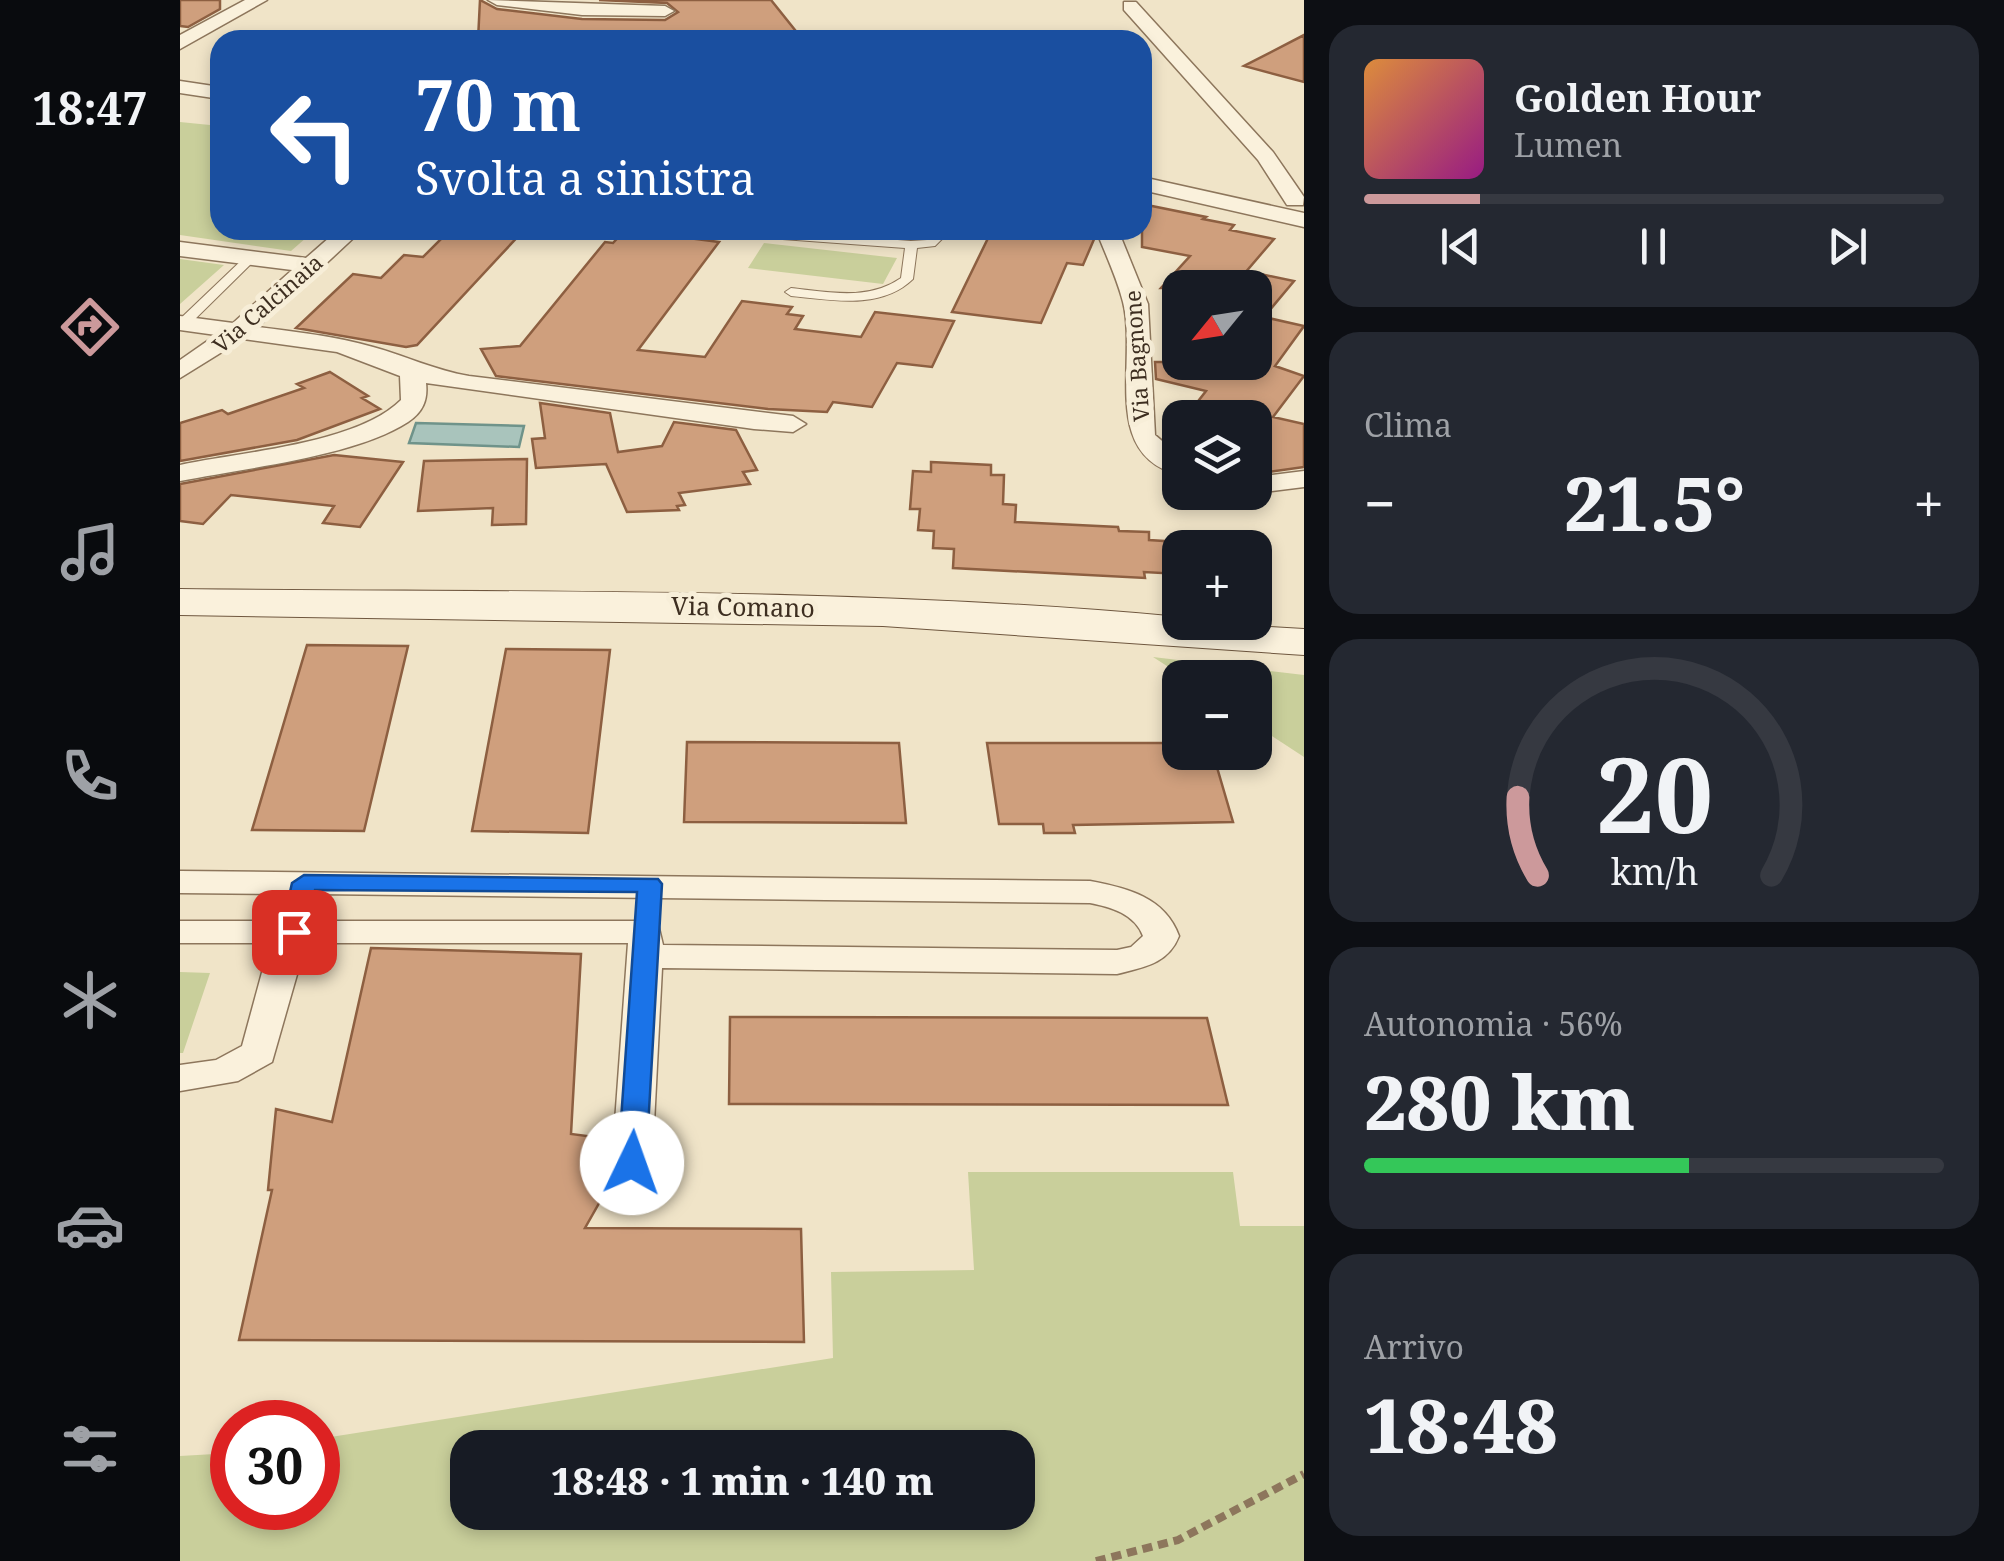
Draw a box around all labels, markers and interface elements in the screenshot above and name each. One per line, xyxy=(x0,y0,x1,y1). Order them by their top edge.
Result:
text: 70 m xyxy=(415,56,581,152)
icon: left xyxy=(250,70,380,200)
text: Golden Hour xyxy=(1514,71,1761,123)
text: 18:47 xyxy=(32,77,148,138)
text: Lumen xyxy=(1514,123,1622,166)
text: Svolta a sinistra xyxy=(415,147,755,208)
icon: previous xyxy=(1433,219,1488,274)
icon: pause xyxy=(1626,219,1681,274)
icon: next xyxy=(1820,219,1875,274)
street label: Via Calcinaia xyxy=(206,247,328,359)
north arrow xyxy=(1162,270,1272,380)
map controls xyxy=(1162,270,1272,770)
street label: Via Bagnone xyxy=(1116,289,1156,423)
icon: directions xyxy=(55,292,125,362)
button: layers xyxy=(1162,400,1272,510)
text: Clima xyxy=(1364,403,1452,446)
text: 21.5° xyxy=(1564,451,1745,553)
text: − xyxy=(1364,465,1396,540)
text: + xyxy=(1913,465,1944,540)
icon: music xyxy=(55,517,125,587)
button: + xyxy=(1162,530,1272,640)
street label: Via Comano xyxy=(671,588,815,624)
button: − xyxy=(1162,660,1272,770)
text: 20 xyxy=(1595,722,1713,863)
icon: phone xyxy=(55,741,125,811)
text: km/h xyxy=(1610,847,1698,895)
pin xyxy=(252,890,337,975)
icon: arrive xyxy=(267,905,322,960)
icon: climate xyxy=(55,965,125,1035)
text: Autonomia · 56% xyxy=(1364,1002,1623,1045)
text: 280 km xyxy=(1364,1050,1636,1152)
position arrow xyxy=(580,1111,684,1215)
icon: car xyxy=(55,1190,125,1260)
text: Arrivo xyxy=(1364,1325,1464,1368)
text: 18:48 xyxy=(1364,1373,1557,1475)
speed limit sign: 30 xyxy=(210,1400,340,1530)
icon: filters xyxy=(55,1414,125,1484)
text: 18:48 · 1 min · 140 m xyxy=(551,1454,934,1506)

